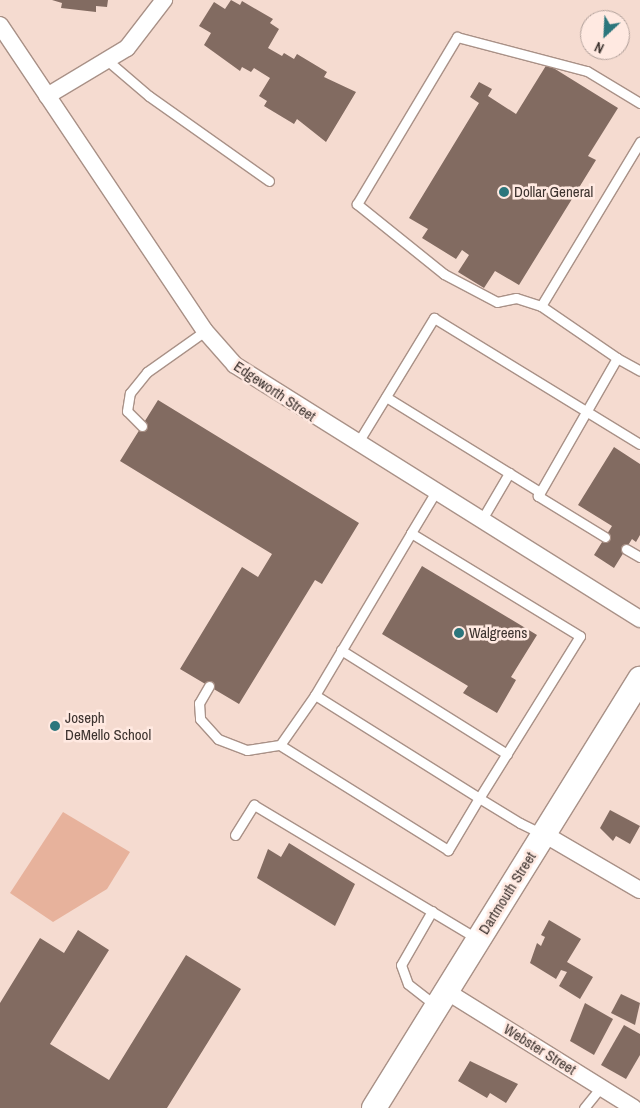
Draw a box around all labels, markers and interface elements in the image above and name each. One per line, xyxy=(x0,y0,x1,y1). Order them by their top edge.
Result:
north arrow xyxy=(580,10,630,60)
text: N xyxy=(592,38,607,58)
place label: Dollar General xyxy=(514,183,593,201)
marker: Dollar General xyxy=(498,186,510,198)
street label: Edgeworth Street xyxy=(231,357,319,425)
place label: Walgreens xyxy=(469,624,527,642)
marker: Walgreens xyxy=(453,627,465,639)
place label: Joseph DeMello School xyxy=(65,708,151,743)
marker: Joseph DeMello School xyxy=(49,720,61,732)
street label: Dartmouth Street xyxy=(475,849,539,937)
street label: Webster Street xyxy=(501,1020,579,1078)

